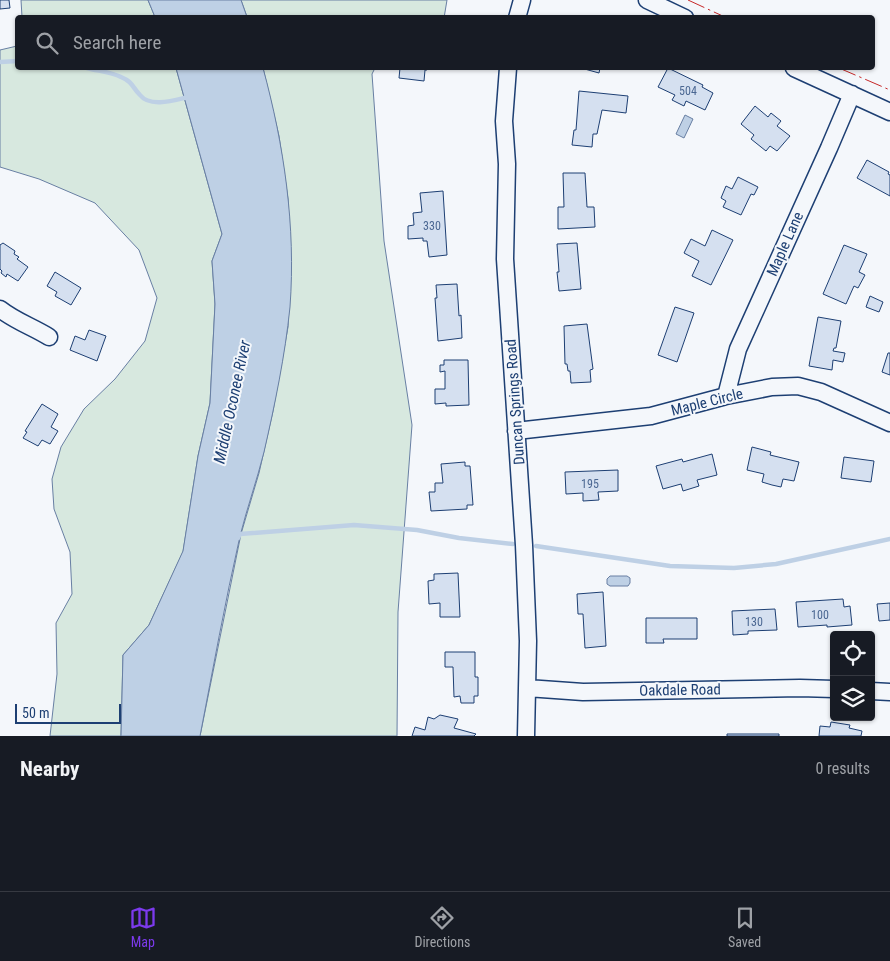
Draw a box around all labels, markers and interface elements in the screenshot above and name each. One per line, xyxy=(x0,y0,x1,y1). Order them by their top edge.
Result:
search box xyxy=(15,15,875,70)
icon: search xyxy=(33,29,61,57)
text: Search here xyxy=(73,31,161,54)
house number: 504 xyxy=(679,84,697,98)
street label: Maple Lane xyxy=(763,209,807,279)
house number: 330 xyxy=(423,219,441,233)
water label: Middle Oconee River xyxy=(210,337,255,465)
street label: Duncan Springs Road xyxy=(502,338,528,466)
street label: Maple Circle xyxy=(669,384,745,420)
house number: 195 xyxy=(581,477,599,491)
house number: 100 xyxy=(811,608,829,622)
house number: 130 xyxy=(745,615,763,629)
map controls xyxy=(830,631,875,721)
button: locate xyxy=(830,631,875,676)
button: layers xyxy=(830,676,875,721)
street label: Oakdale Road xyxy=(639,680,721,700)
scale bar xyxy=(15,701,121,724)
text: 50 m xyxy=(22,705,50,721)
text: Nearby xyxy=(20,757,79,781)
text: 0 results xyxy=(815,759,870,778)
tab: Map xyxy=(129,904,157,950)
tab: Directions xyxy=(414,904,470,950)
tab: Saved xyxy=(728,904,761,950)

